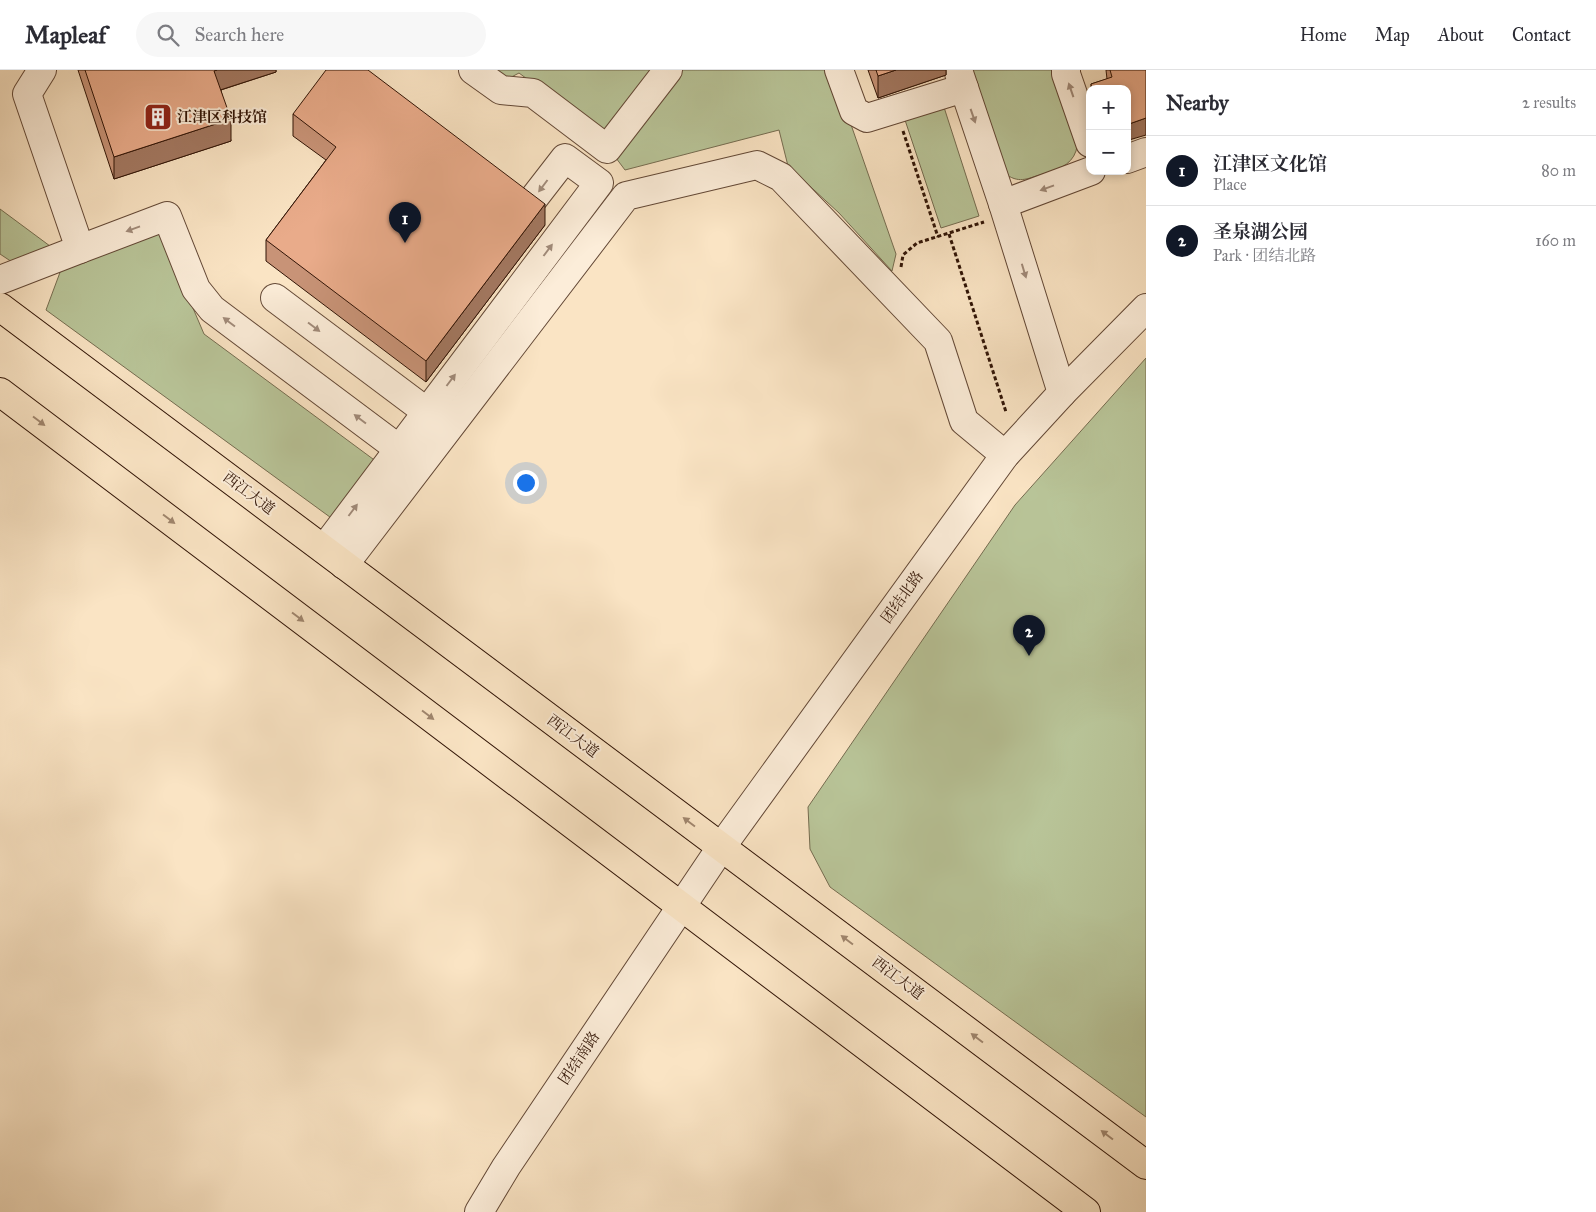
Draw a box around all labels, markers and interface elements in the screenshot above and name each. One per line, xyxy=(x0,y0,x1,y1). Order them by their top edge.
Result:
search box xyxy=(136,12,486,57)
text: Mapleaf xyxy=(25,20,106,50)
icon: search xyxy=(154,21,182,49)
text: Search here xyxy=(194,23,284,46)
text: Home xyxy=(1300,24,1347,46)
text: Map xyxy=(1375,24,1410,46)
text: About xyxy=(1438,24,1484,46)
text: Contact xyxy=(1512,24,1571,46)
one-way arrow xyxy=(1067,83,1075,98)
map controls xyxy=(1086,85,1131,175)
button: + xyxy=(1086,85,1131,130)
text: Nearby xyxy=(1166,90,1229,116)
text: 2 results xyxy=(1522,93,1576,112)
building icon: 江津区科技馆 xyxy=(143,102,173,132)
place label: 江津区科技馆 xyxy=(177,108,267,126)
one-way arrow xyxy=(970,109,978,124)
button: − xyxy=(1086,130,1131,175)
text: 江津区文化馆 xyxy=(1213,152,1327,175)
text: 1 xyxy=(1179,161,1185,180)
text: 80 m xyxy=(1541,161,1576,180)
text: Place xyxy=(1213,175,1247,194)
one-way arrow xyxy=(537,179,548,192)
one-way arrow xyxy=(1039,185,1054,192)
pin: 1 xyxy=(389,202,421,243)
text: 圣泉湖公园 xyxy=(1213,220,1308,243)
one-way arrow xyxy=(125,225,140,233)
text: 2 xyxy=(1178,231,1186,250)
text: 160 m xyxy=(1535,231,1576,250)
one-way arrow xyxy=(543,243,553,257)
text: Park · 团结北路 xyxy=(1213,246,1316,265)
one-way arrow xyxy=(1020,263,1028,278)
one-way arrow xyxy=(223,317,236,328)
one-way arrow xyxy=(307,322,320,333)
one-way arrow xyxy=(445,374,456,387)
one-way arrow xyxy=(354,414,367,425)
one-way arrow xyxy=(32,416,45,427)
street label: 西江大道 xyxy=(220,468,278,518)
your location xyxy=(513,470,539,496)
one-way arrow xyxy=(348,503,358,517)
one-way arrow xyxy=(162,514,175,525)
street label: 团结北路 xyxy=(877,567,927,627)
one-way arrow xyxy=(291,612,304,623)
pin: 2 xyxy=(1013,615,1045,656)
one-way arrow xyxy=(421,710,435,720)
street label: 西江大道 xyxy=(544,711,602,761)
one-way arrow xyxy=(682,817,696,827)
one-way arrow xyxy=(841,935,854,946)
street label: 西江大道 xyxy=(869,953,927,1003)
street label: 团结南路 xyxy=(555,1028,603,1088)
one-way arrow xyxy=(970,1033,984,1043)
one-way arrow xyxy=(1101,1130,1114,1141)

